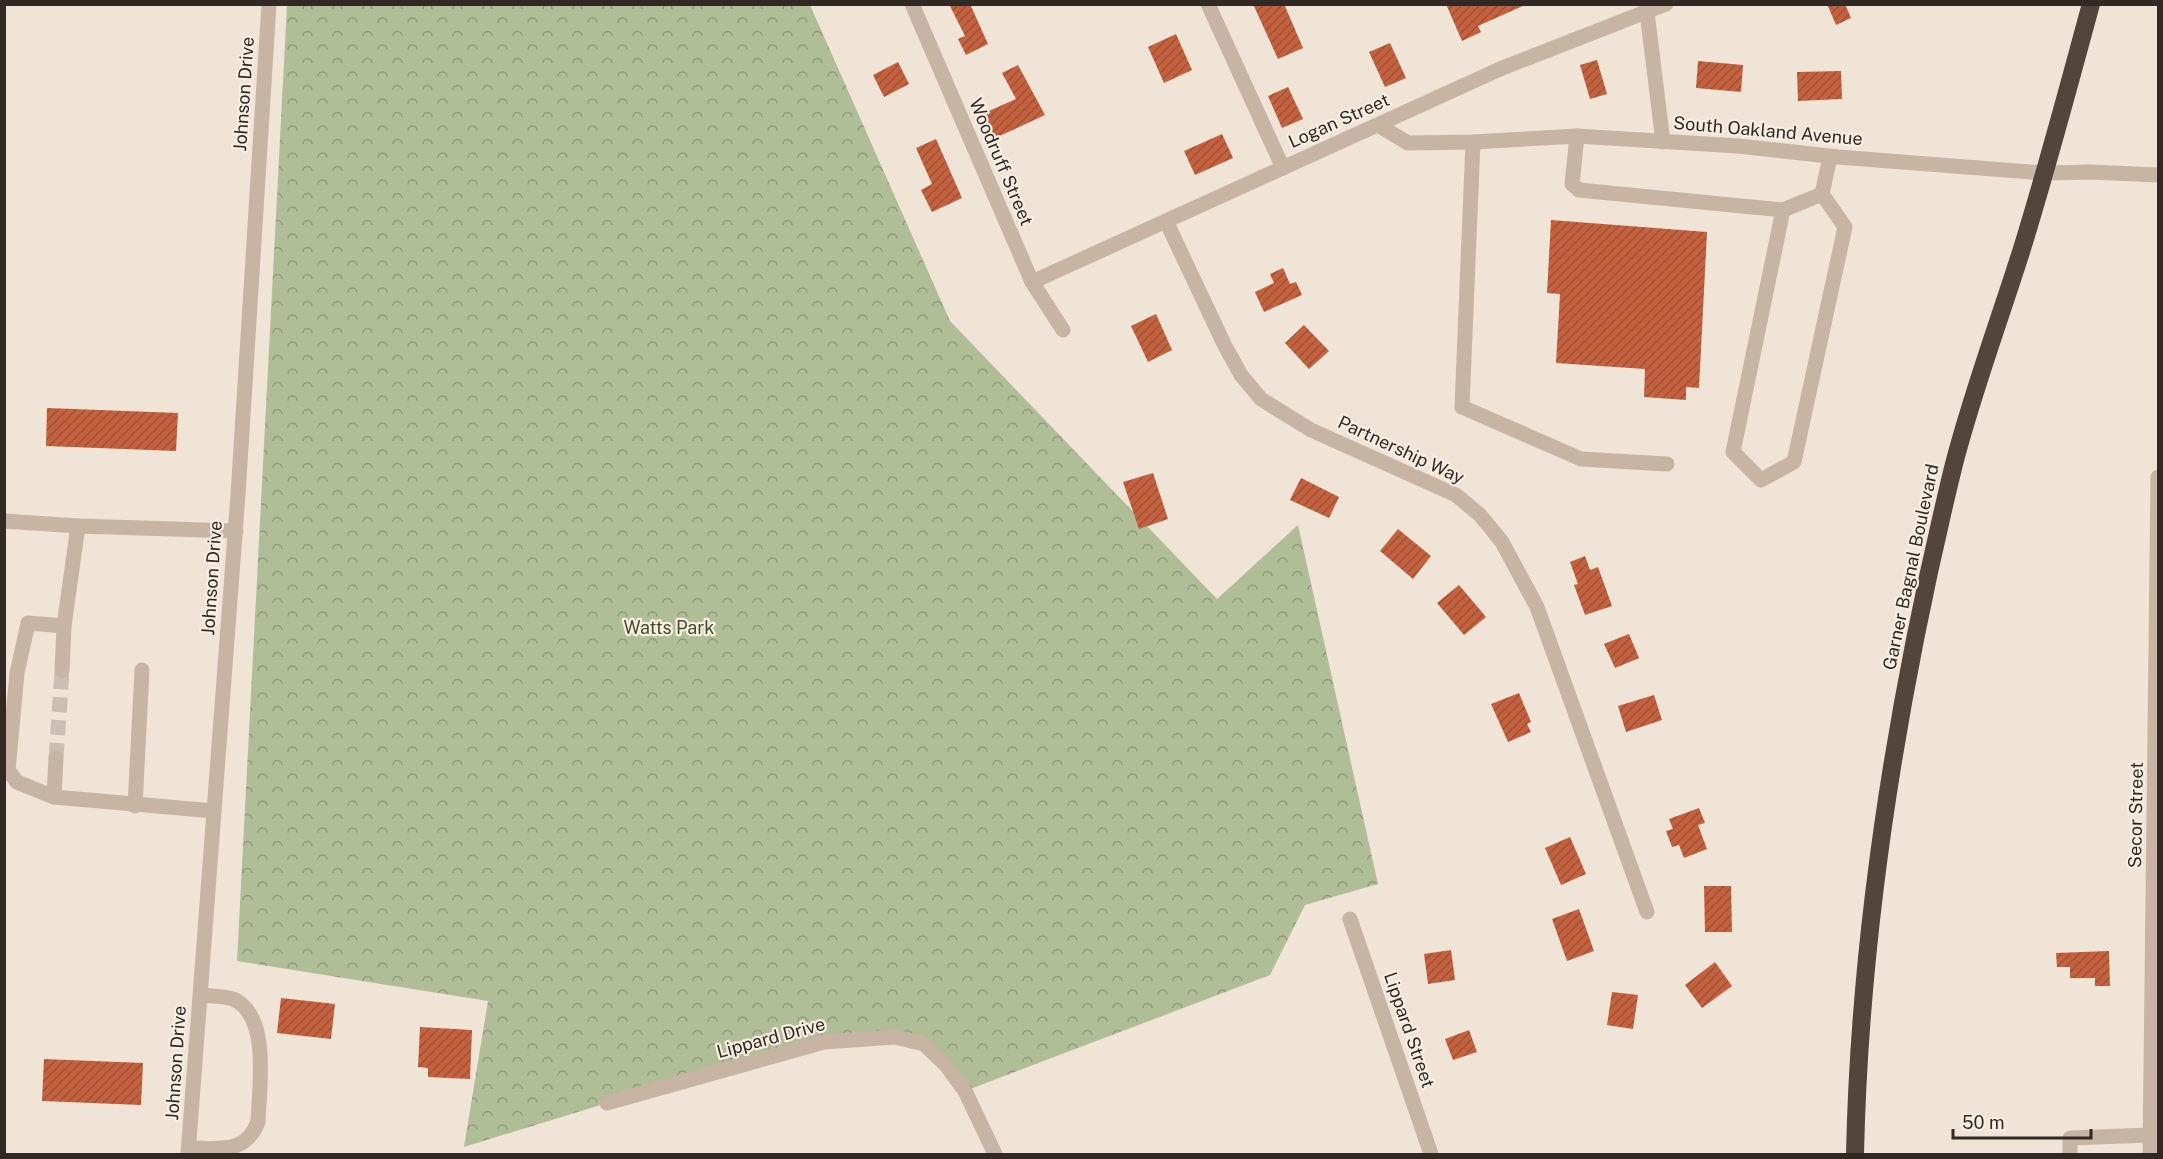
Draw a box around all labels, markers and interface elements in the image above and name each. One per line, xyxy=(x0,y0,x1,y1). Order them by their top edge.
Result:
street label: Johnson Drive xyxy=(229,36,258,152)
street label: Logan Street xyxy=(1285,89,1393,152)
street label: Woodruff Street xyxy=(965,95,1038,228)
street label: South Oakland Avenue xyxy=(1672,112,1864,149)
street label: Partnership Way xyxy=(1335,411,1468,488)
street label: Garner Bagnal Boulevard xyxy=(1878,462,1943,672)
street label: Johnson Drive xyxy=(197,520,226,636)
park label: Watts Park xyxy=(624,617,714,638)
street label: Secor Street xyxy=(2124,762,2147,868)
street label: Lippard Street xyxy=(1380,969,1439,1090)
street label: Johnson Drive xyxy=(161,1005,190,1121)
street label: Lippard Drive xyxy=(714,1013,827,1062)
scale bar xyxy=(1953,1102,2091,1140)
text: 50 m xyxy=(1962,1112,2005,1133)

